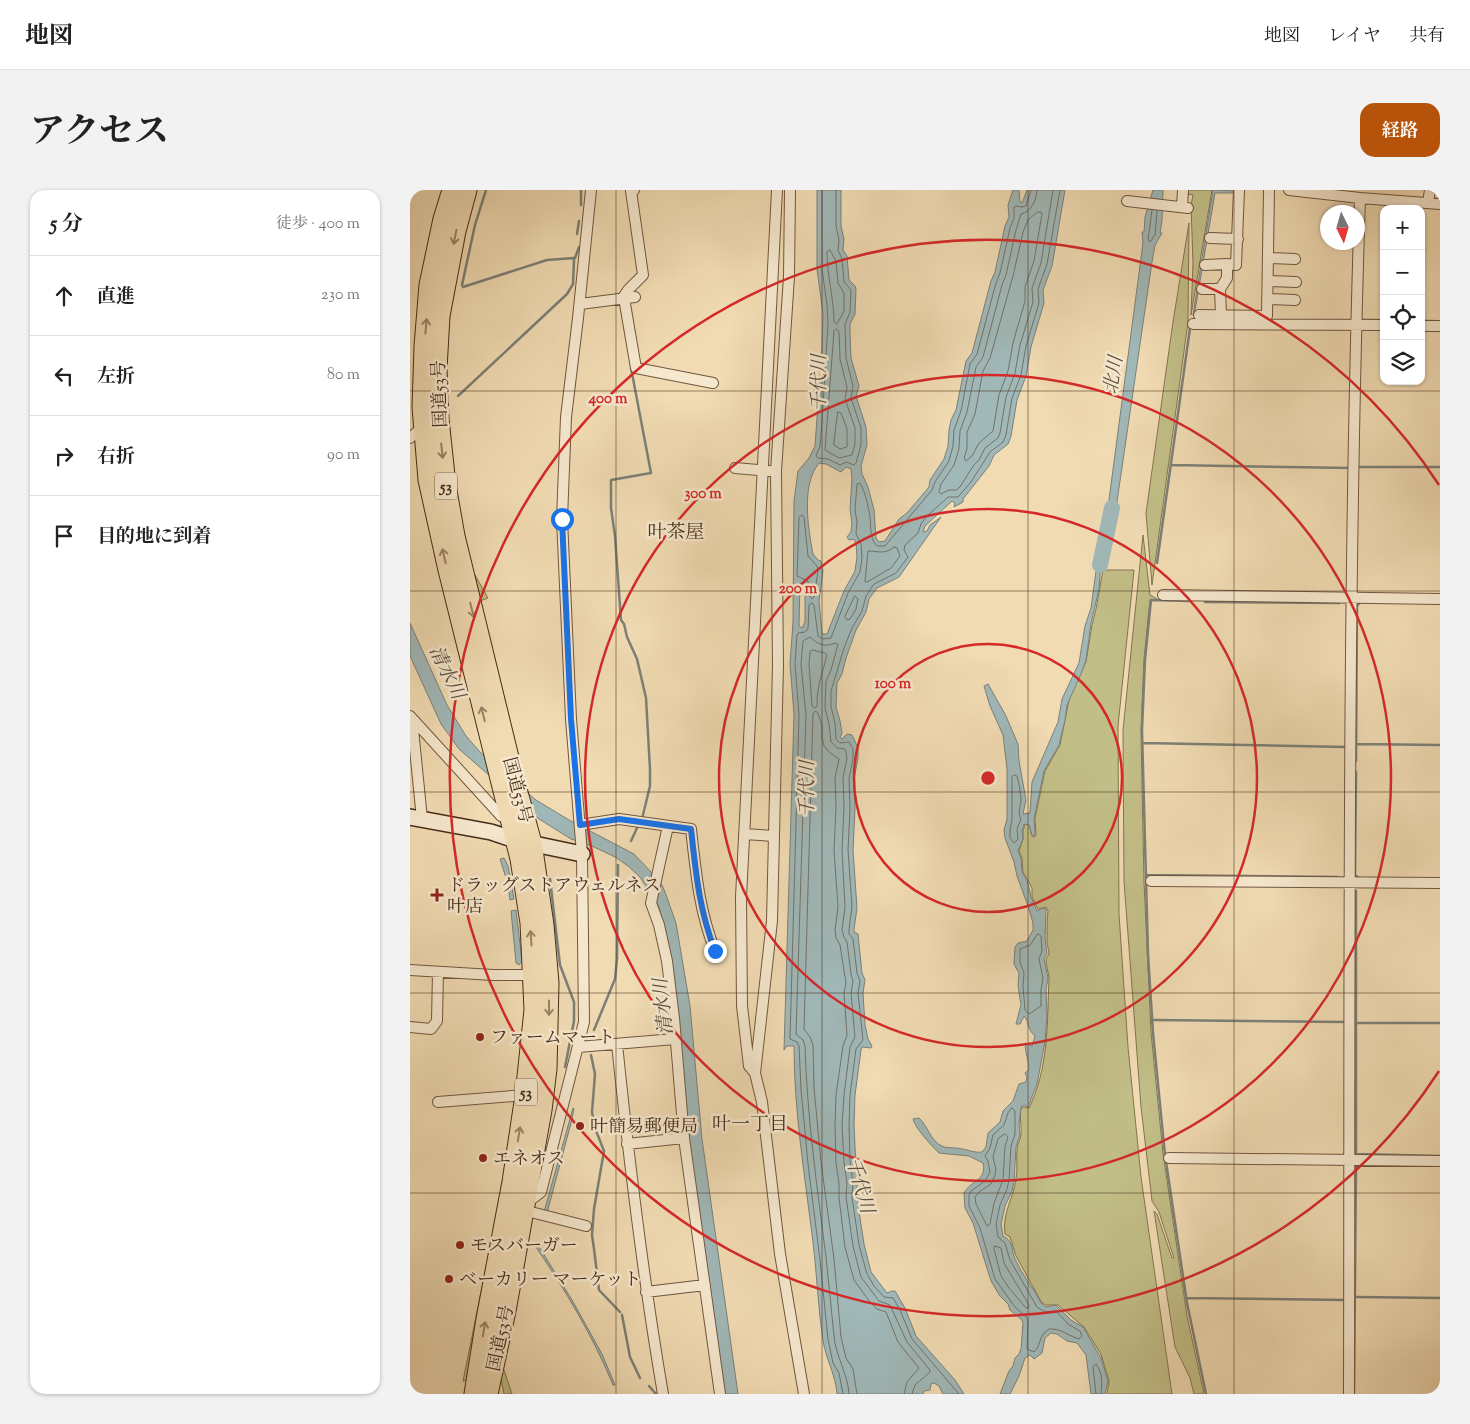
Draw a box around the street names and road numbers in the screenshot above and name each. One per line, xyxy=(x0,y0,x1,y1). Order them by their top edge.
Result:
street label: 国道53号 xyxy=(427,360,455,428)
road number: 53 xyxy=(435,472,457,500)
street label: 国道53号 xyxy=(495,755,537,826)
road number: 53 xyxy=(515,1079,537,1106)
street label: 国道53号 xyxy=(482,1303,522,1374)

